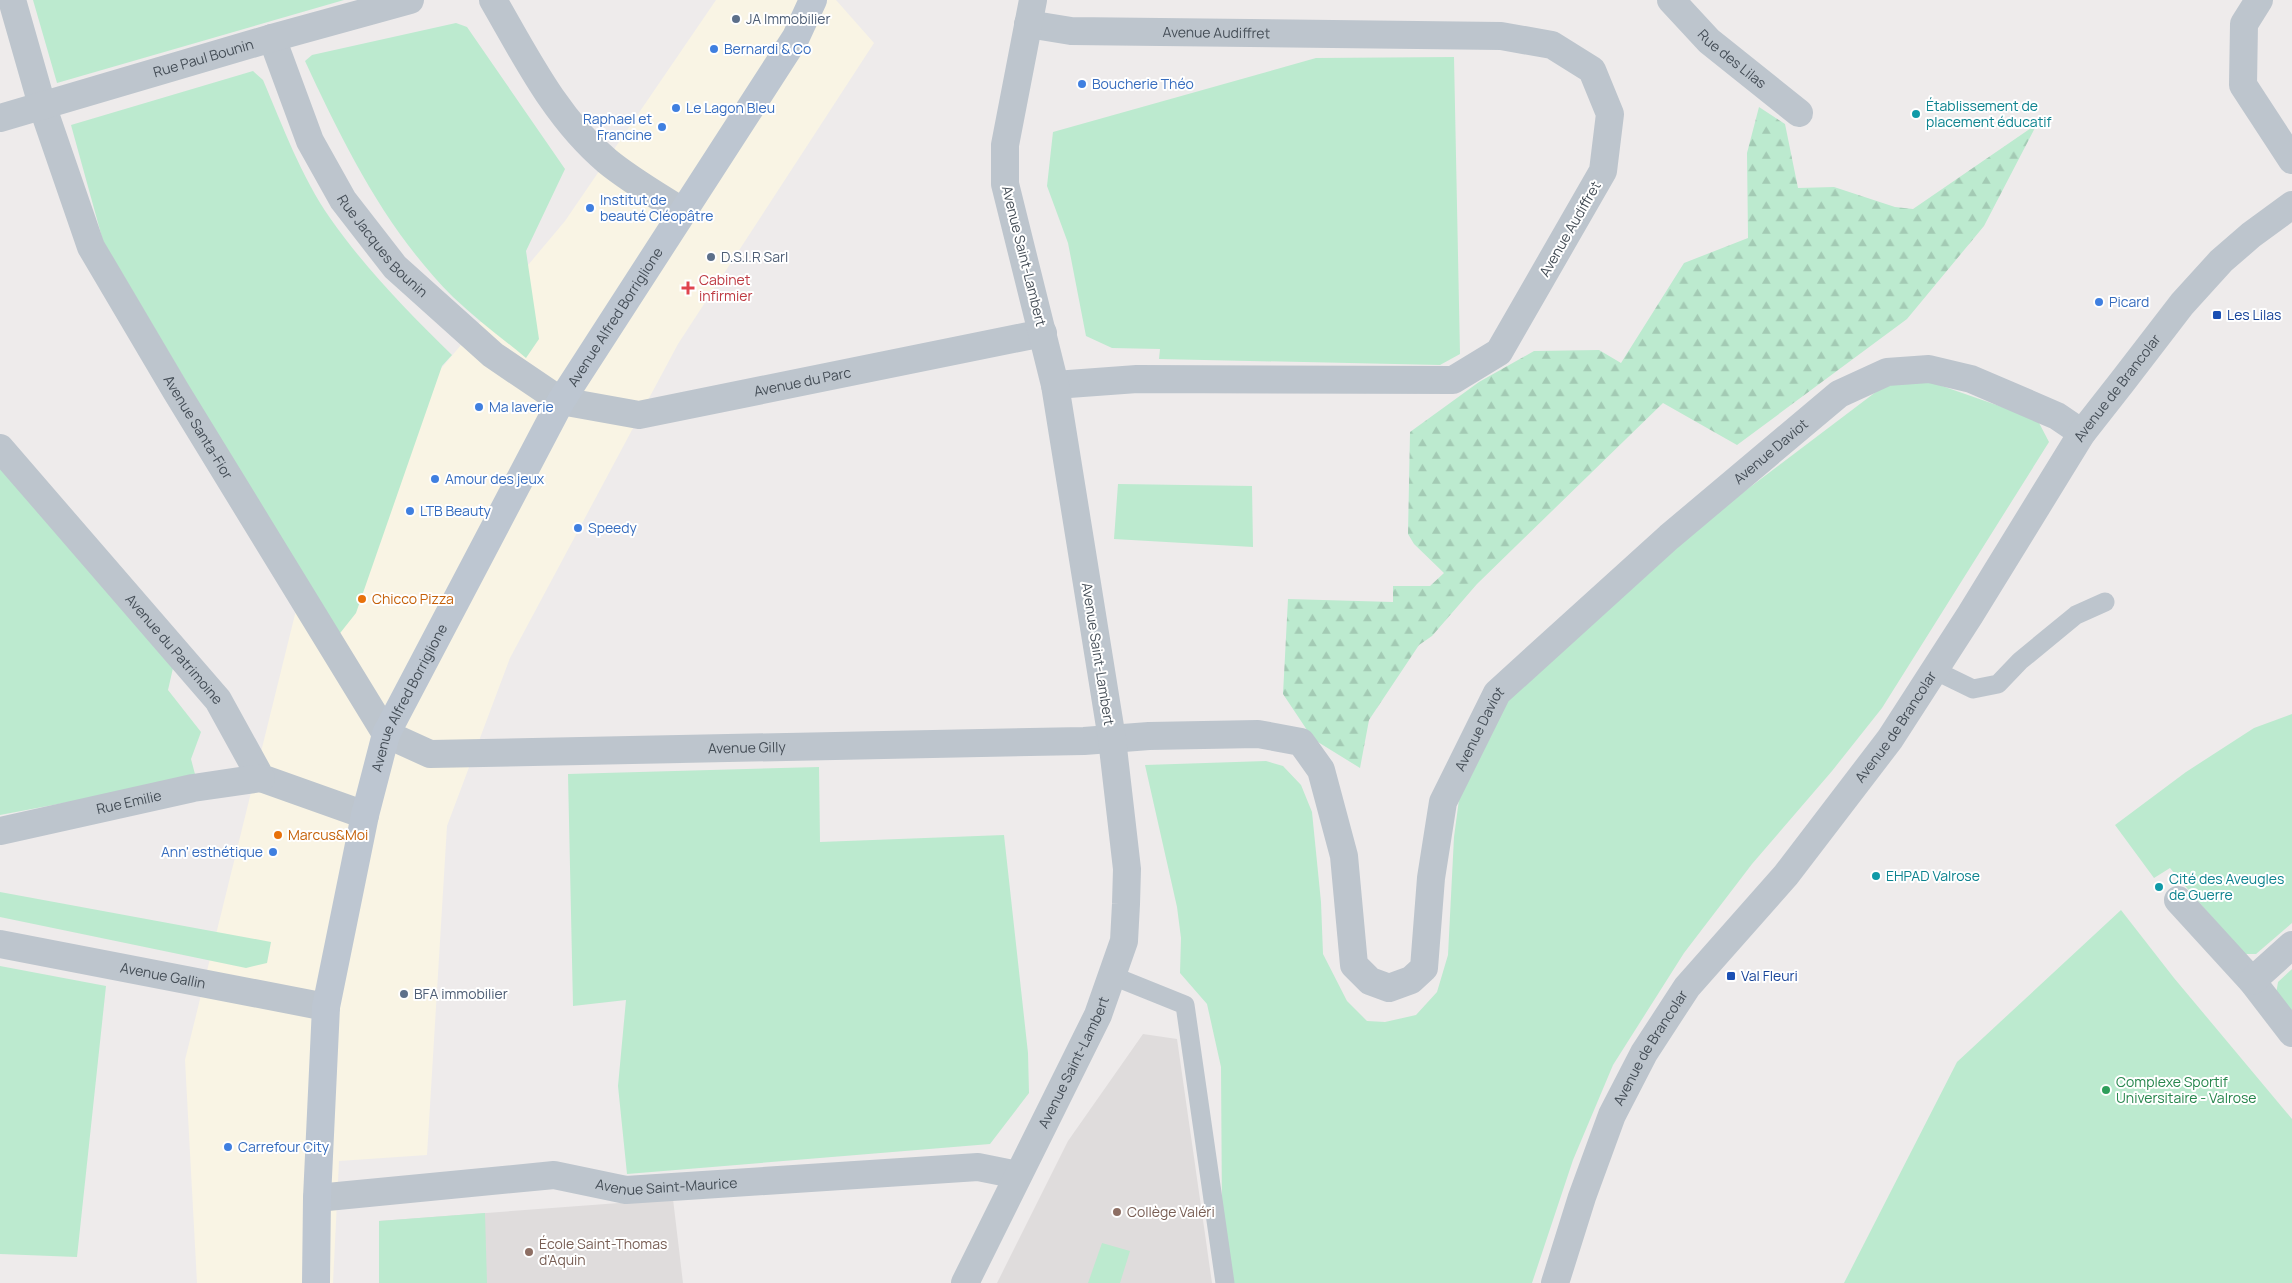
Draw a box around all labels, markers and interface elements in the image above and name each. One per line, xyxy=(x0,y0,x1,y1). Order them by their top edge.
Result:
place label: JA Immobilier xyxy=(746,9,830,28)
marker: JA Immobilier xyxy=(730,13,742,25)
street label: Avenue Audiffret xyxy=(1163,22,1271,42)
street label: Rue des Lilas xyxy=(1694,25,1771,92)
street label: Rue Paul Bounin xyxy=(151,34,256,81)
place label: Bernardi & Co xyxy=(724,39,811,58)
marker: Bernardi & Co xyxy=(708,43,720,55)
place label: Boucherie Théo xyxy=(1092,74,1194,93)
marker: Boucherie Théo xyxy=(1076,78,1088,90)
place label: Établissement de placement éducatif xyxy=(1926,96,2052,131)
place label: Le Lagon Bleu xyxy=(686,98,775,117)
marker: Le Lagon Bleu xyxy=(670,102,682,114)
marker: Établissement de placement éducatif xyxy=(1910,108,1922,120)
place label: Raphael et Francine xyxy=(583,109,652,144)
marker: Raphael et Francine xyxy=(656,121,668,133)
street label: Avenue Audiffret xyxy=(1534,177,1605,280)
street label: Avenue Saint-Lambert xyxy=(998,184,1051,328)
place label: Institut de beauté Cléopâtre xyxy=(600,190,714,225)
street label: Rue Jacques Bounin xyxy=(333,191,432,301)
marker: Institut de beauté Cléopâtre xyxy=(584,202,596,214)
street label: Avenue Alfred Borriglione xyxy=(563,244,667,390)
place label: D.S.I.R Sarl xyxy=(721,247,788,266)
marker: D.S.I.R Sarl xyxy=(705,251,717,263)
place label: Cabinet infirmier xyxy=(699,270,752,305)
marker: Cabinet infirmier xyxy=(681,281,695,295)
place label: Picard xyxy=(2109,292,2149,311)
marker: Picard xyxy=(2093,296,2105,308)
place label: Les Lilas xyxy=(2227,305,2281,324)
marker: Les Lilas xyxy=(2211,309,2223,321)
street label: Avenue de Brancolar xyxy=(2069,330,2164,445)
street label: Avenue du Parc xyxy=(752,362,853,400)
street label: Avenue Santa-Fior xyxy=(160,371,238,482)
place label: Ma laverie xyxy=(489,397,554,416)
marker: Ma laverie xyxy=(473,401,485,413)
street label: Avenue Daviot xyxy=(1729,414,1812,488)
place label: Amour des jeux xyxy=(445,469,545,488)
marker: Amour des jeux xyxy=(429,473,441,485)
place label: LTB Beauty xyxy=(420,501,492,520)
marker: LTB Beauty xyxy=(404,505,416,517)
place label: Speedy xyxy=(588,518,638,537)
marker: Speedy xyxy=(572,522,584,534)
street label: Avenue Saint-Lambert xyxy=(1078,581,1119,727)
place label: Chicco Pizza xyxy=(372,589,454,608)
street label: Avenue du Patrimoine xyxy=(121,590,227,708)
marker: Chicco Pizza xyxy=(356,593,368,605)
street label: Avenue Alfred Borriglione xyxy=(367,620,451,774)
street label: Avenue de Brancolar xyxy=(1850,667,1940,786)
street label: Avenue Daviot xyxy=(1450,681,1508,774)
street label: Avenue Gilly xyxy=(708,737,787,757)
street label: Rue Emilie xyxy=(94,785,163,818)
place label: Marcus&Moi xyxy=(288,825,368,844)
marker: Marcus&Moi xyxy=(272,829,284,841)
place label: Ann' esthétique xyxy=(161,842,263,861)
marker: Ann' esthétique xyxy=(267,846,279,858)
place label: EHPAD Valrose xyxy=(1886,866,1980,885)
place label: Cité des Aveugles de Guerre xyxy=(2169,869,2284,904)
marker: EHPAD Valrose xyxy=(1870,870,1882,882)
marker: Cité des Aveugles de Guerre xyxy=(2153,881,2165,893)
street label: Avenue Gallin xyxy=(119,957,207,993)
place label: Val Fleuri xyxy=(1741,966,1798,985)
marker: Val Fleuri xyxy=(1725,970,1737,982)
place label: BFA immobilier xyxy=(414,984,508,1003)
street label: Avenue de Brancolar xyxy=(1609,986,1692,1109)
marker: BFA immobilier xyxy=(398,988,410,1000)
street label: Avenue Saint-Lambert xyxy=(1033,993,1113,1131)
place label: Complexe Sportif Universitaire - Valrose xyxy=(2116,1072,2257,1107)
marker: Complexe Sportif Universitaire - Valrose xyxy=(2100,1084,2112,1096)
place label: Carrefour City xyxy=(238,1137,330,1156)
marker: Carrefour City xyxy=(222,1141,234,1153)
street label: Avenue Saint-Maurice xyxy=(594,1173,738,1199)
place label: Collège Valéri xyxy=(1127,1202,1215,1221)
marker: Collège Valéri xyxy=(1111,1206,1123,1218)
place label: École Saint-Thomas d'Aquin xyxy=(539,1234,667,1269)
marker: École Saint-Thomas d'Aquin xyxy=(523,1246,535,1258)

